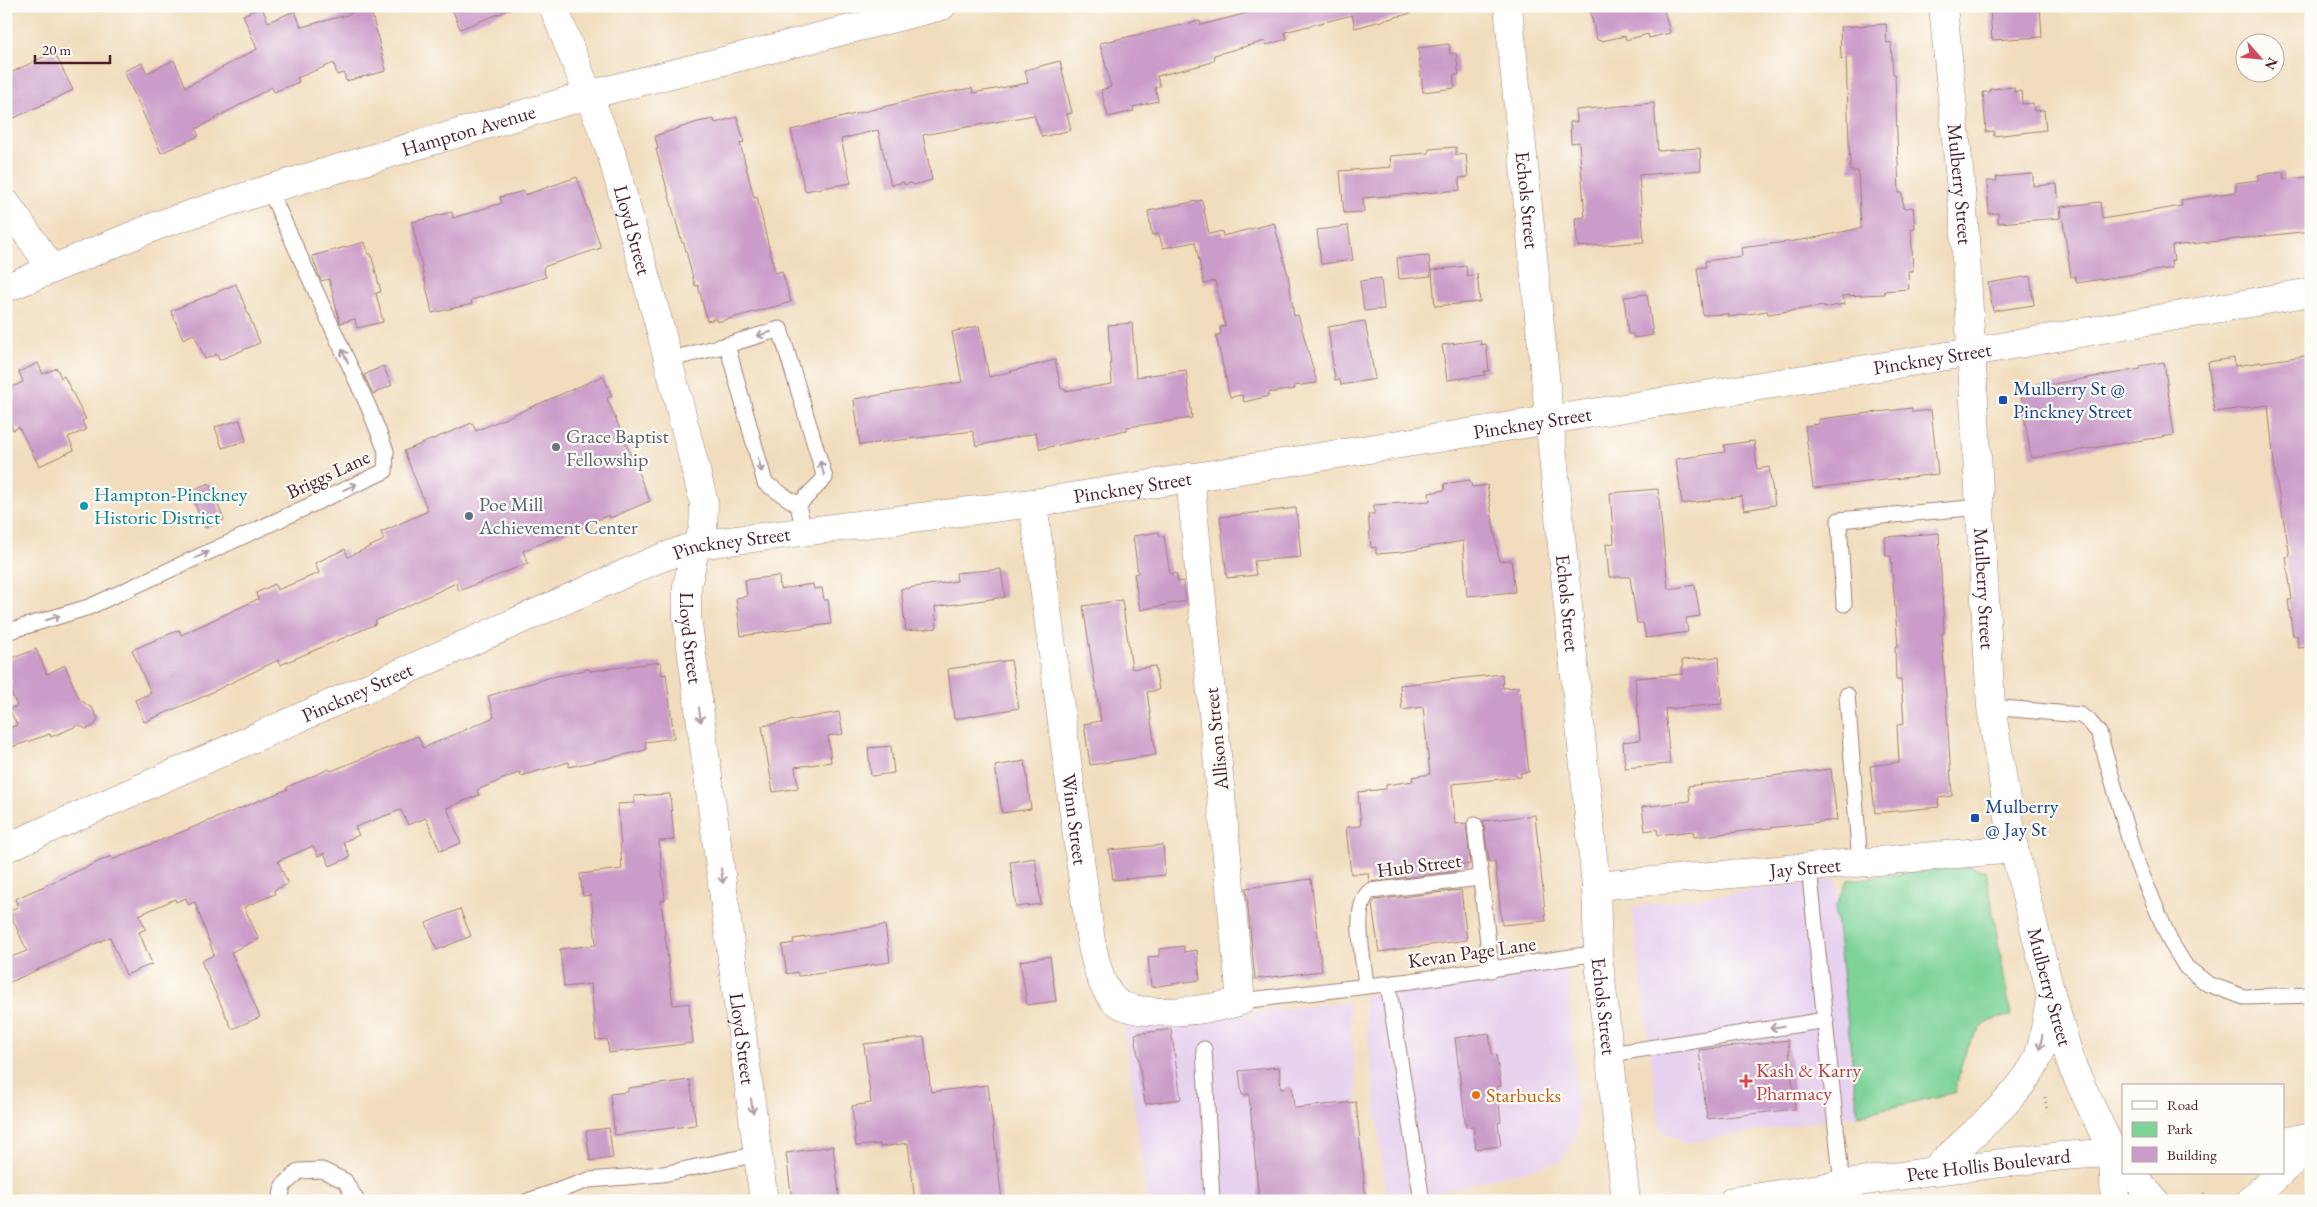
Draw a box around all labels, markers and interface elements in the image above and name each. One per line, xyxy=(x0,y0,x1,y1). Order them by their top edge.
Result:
scale bar xyxy=(35,32,110,64)
north arrow xyxy=(2234,32,2284,82)
text: 20 m xyxy=(42,40,71,59)
text: N xyxy=(2261,55,2282,74)
street label: Hampton Avenue xyxy=(398,98,539,162)
street label: Mulberry Street xyxy=(1942,122,1978,246)
street label: Echols Street xyxy=(1510,150,1545,251)
street label: Lloyd Street xyxy=(608,182,658,279)
one-way arrow xyxy=(756,329,772,339)
street label: Pinckney Street xyxy=(1871,336,1994,381)
one-way arrow xyxy=(340,349,349,364)
place label: Mulberry St @ Pinckney Street xyxy=(2013,375,2133,424)
marker: Mulberry St @ Pinckney Street xyxy=(1997,394,2009,406)
street label: Pinckney Street xyxy=(1471,400,1594,445)
place label: Grace Baptist Fellowship xyxy=(566,423,670,472)
marker: Grace Baptist Fellowship xyxy=(550,441,562,453)
street label: Briggs Lane xyxy=(282,443,374,505)
one-way arrow xyxy=(755,456,765,472)
one-way arrow xyxy=(817,461,827,477)
street label: Pinckney Street xyxy=(1072,465,1194,509)
place label: Hampton-Pinckney Historic District xyxy=(94,481,248,530)
one-way arrow xyxy=(342,482,357,491)
place label: Poe Mill Achievement Center xyxy=(478,491,638,540)
marker: Hampton-Pinckney Historic District xyxy=(78,500,90,512)
marker: Poe Mill Achievement Center xyxy=(463,510,475,522)
street label: Pinckney Street xyxy=(669,520,793,566)
street label: Mulberry Street xyxy=(1968,527,2001,651)
one-way arrow xyxy=(194,549,209,559)
street label: Echols Street xyxy=(1550,553,1586,654)
street label: Lloyd Street xyxy=(674,592,709,686)
one-way arrow xyxy=(44,612,60,622)
street label: Pinckney Street xyxy=(297,656,417,728)
street label: Allison Street xyxy=(1198,686,1234,793)
one-way arrow xyxy=(696,706,706,722)
street label: Winn Street xyxy=(1056,772,1094,867)
place label: Mulberry @ Jay St xyxy=(1985,793,2059,842)
marker: Mulberry @ Jay St xyxy=(1969,812,1981,824)
street label: Hub Street xyxy=(1375,847,1463,883)
street label: Jay Street xyxy=(1767,851,1843,884)
one-way arrow xyxy=(717,868,727,884)
street label: Mulberry Street xyxy=(2022,925,2079,1050)
street label: Kevan Page Lane xyxy=(1406,930,1538,974)
street label: Echols Street xyxy=(1586,956,1623,1057)
street label: Lloyd Street xyxy=(724,991,762,1087)
one-way arrow xyxy=(1770,1023,1786,1033)
one-way arrow xyxy=(2036,1034,2046,1050)
place label: Kash & Karry Pharmacy xyxy=(1756,1057,1861,1106)
marker: Kash & Karry Pharmacy xyxy=(1740,1075,1752,1087)
place label: Starbucks xyxy=(1486,1082,1561,1108)
legend xyxy=(2122,1084,2284,1174)
marker: Starbucks xyxy=(1470,1089,1482,1101)
text: Road xyxy=(2167,1095,2199,1114)
one-way arrow xyxy=(747,1098,757,1114)
text: Park xyxy=(2167,1119,2194,1138)
street label: Pete Hollis Boulevard xyxy=(1905,1142,2072,1188)
text: Building xyxy=(2167,1145,2217,1164)

